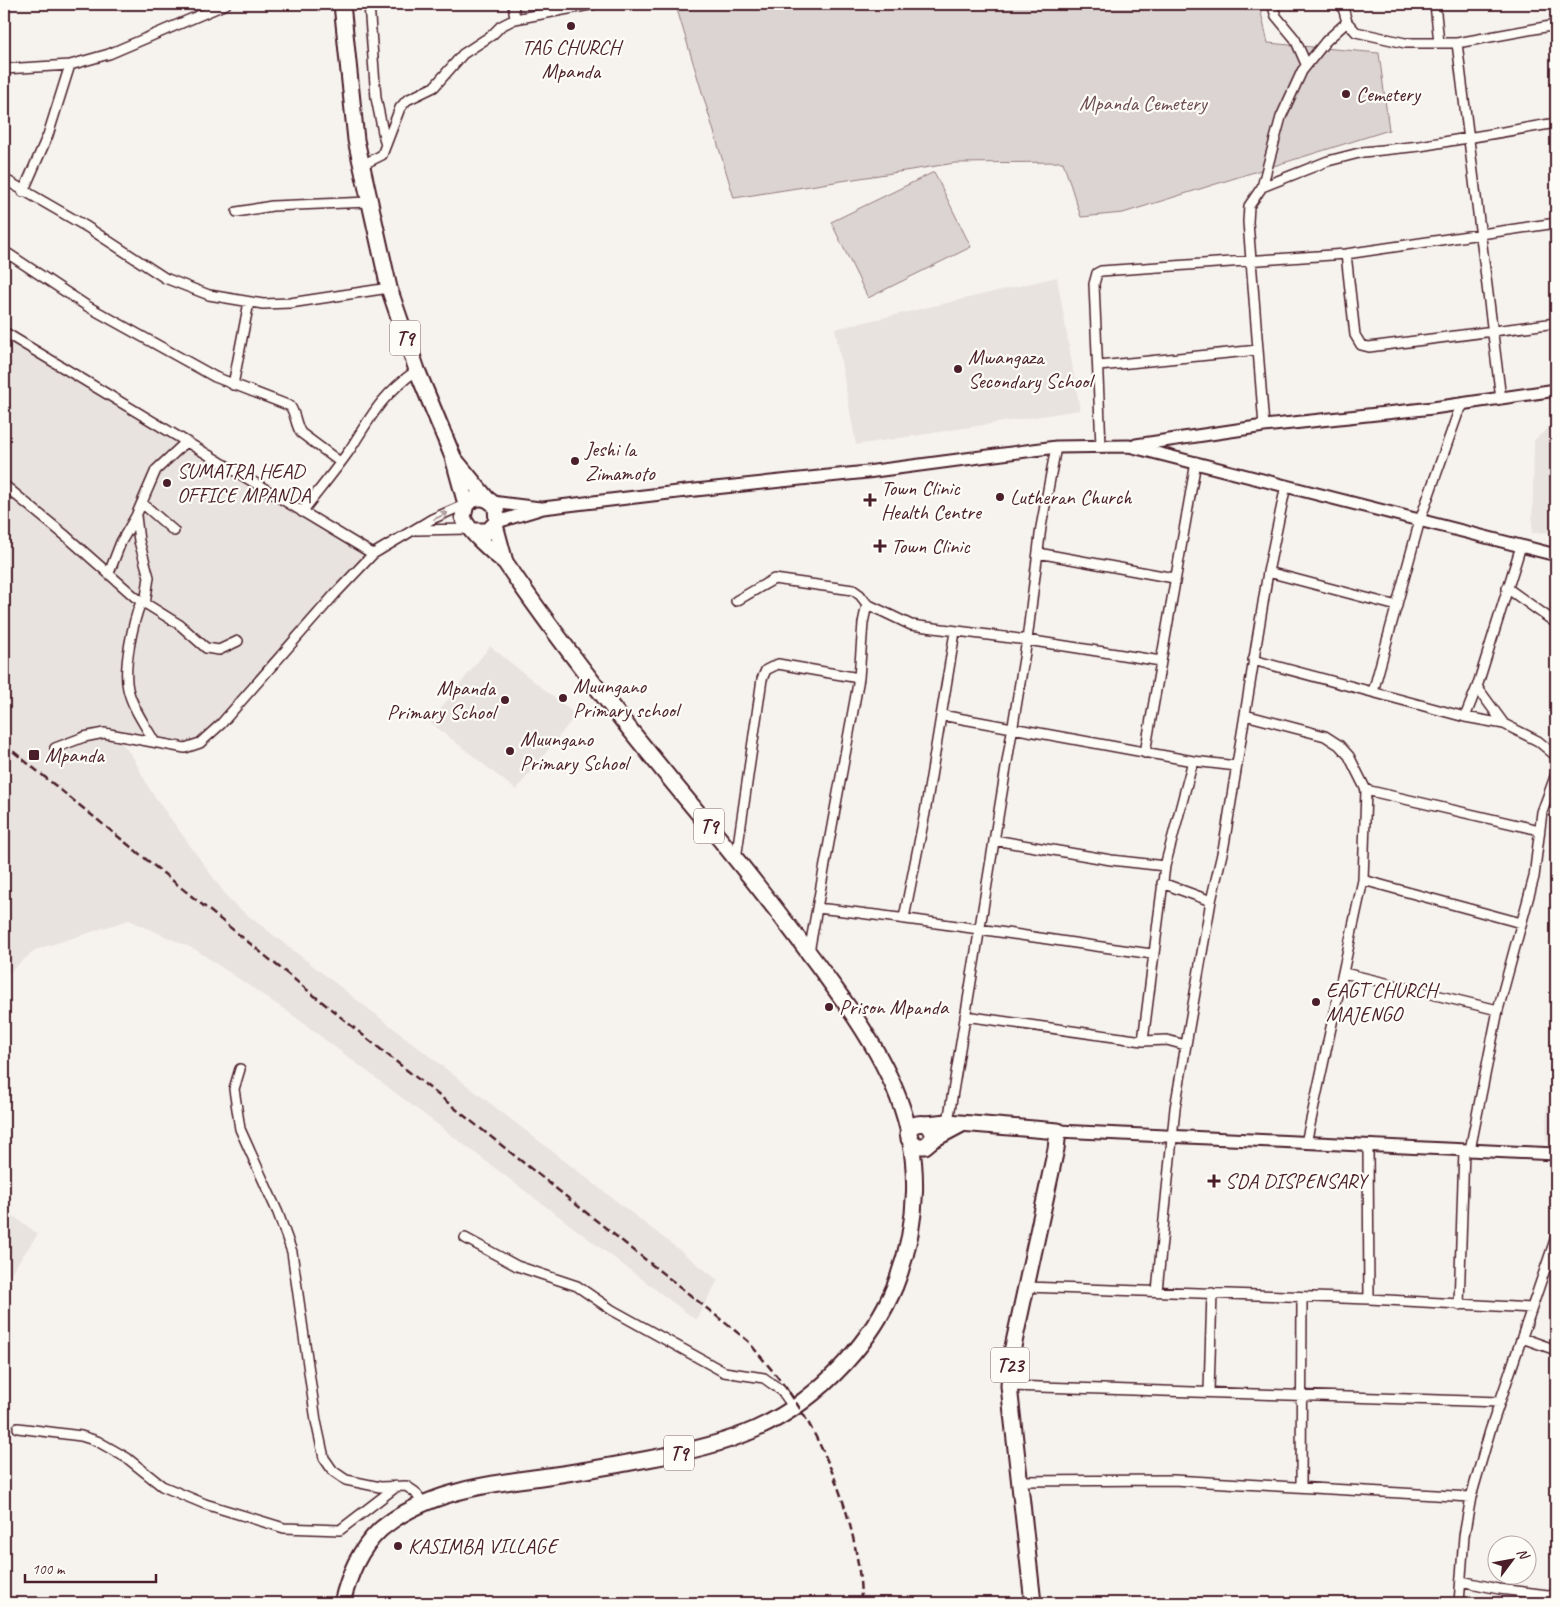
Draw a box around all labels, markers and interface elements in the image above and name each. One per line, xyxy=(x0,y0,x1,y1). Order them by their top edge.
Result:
marker: TAG CHURCH Mpanda xyxy=(565,20,577,32)
place label: TAG CHURCH Mpanda xyxy=(522,34,624,84)
place label: Cemetery xyxy=(1356,81,1422,107)
marker: Cemetery xyxy=(1340,88,1352,100)
park label: Mpanda Cemetery xyxy=(1079,90,1209,116)
road number: T9 xyxy=(390,320,420,356)
place label: Mwangaza Secondary School xyxy=(968,344,1095,394)
marker: Mwangaza Secondary School xyxy=(952,363,964,375)
place label: Jeshi la Zimamoto xyxy=(584,436,656,486)
marker: Jeshi la Zimamoto xyxy=(569,455,581,467)
place label: SUMATRA HEAD OFFICE MPANDA xyxy=(177,458,311,508)
place label: Town Clinic Health Centre xyxy=(881,475,983,525)
marker: SUMATRA HEAD OFFICE MPANDA xyxy=(161,477,173,489)
place label: Lutheran Church xyxy=(1010,484,1133,510)
marker: Lutheran Church xyxy=(994,491,1006,503)
marker: Town Clinic Health Centre xyxy=(863,493,877,507)
one-way arrow xyxy=(433,510,448,520)
place label: Town Clinic xyxy=(891,533,971,559)
marker: Town Clinic xyxy=(873,539,887,553)
place label: Muungano Primary school xyxy=(573,673,682,723)
place label: Mpanda Primary School xyxy=(387,675,498,725)
marker: Muungano Primary school xyxy=(557,692,569,704)
marker: Mpanda Primary School xyxy=(499,694,511,706)
place label: Muungano Primary School xyxy=(520,726,631,776)
place label: Mpanda xyxy=(45,742,105,768)
marker: Muungano Primary School xyxy=(504,745,516,757)
marker: Mpanda xyxy=(27,748,41,762)
road number: T9 xyxy=(694,808,724,844)
place label: EAGT CHURCH MAJENGO xyxy=(1326,977,1440,1027)
place label: Prison Mpanda xyxy=(839,994,950,1020)
marker: EAGT CHURCH MAJENGO xyxy=(1310,996,1322,1008)
marker: Prison Mpanda xyxy=(823,1001,835,1013)
place label: SDA DISPENSARY xyxy=(1225,1168,1370,1194)
marker: SDA DISPENSARY xyxy=(1207,1174,1221,1188)
road number: T23 xyxy=(991,1348,1029,1382)
road number: T9 xyxy=(664,1436,694,1470)
place label: KASIMBA VILLAGE xyxy=(408,1533,559,1559)
north arrow xyxy=(1488,1534,1538,1584)
marker: KASIMBA VILLAGE xyxy=(392,1540,404,1552)
text: N xyxy=(1513,1545,1533,1564)
scale bar xyxy=(25,1552,156,1584)
text: 100 m xyxy=(32,1560,66,1579)

